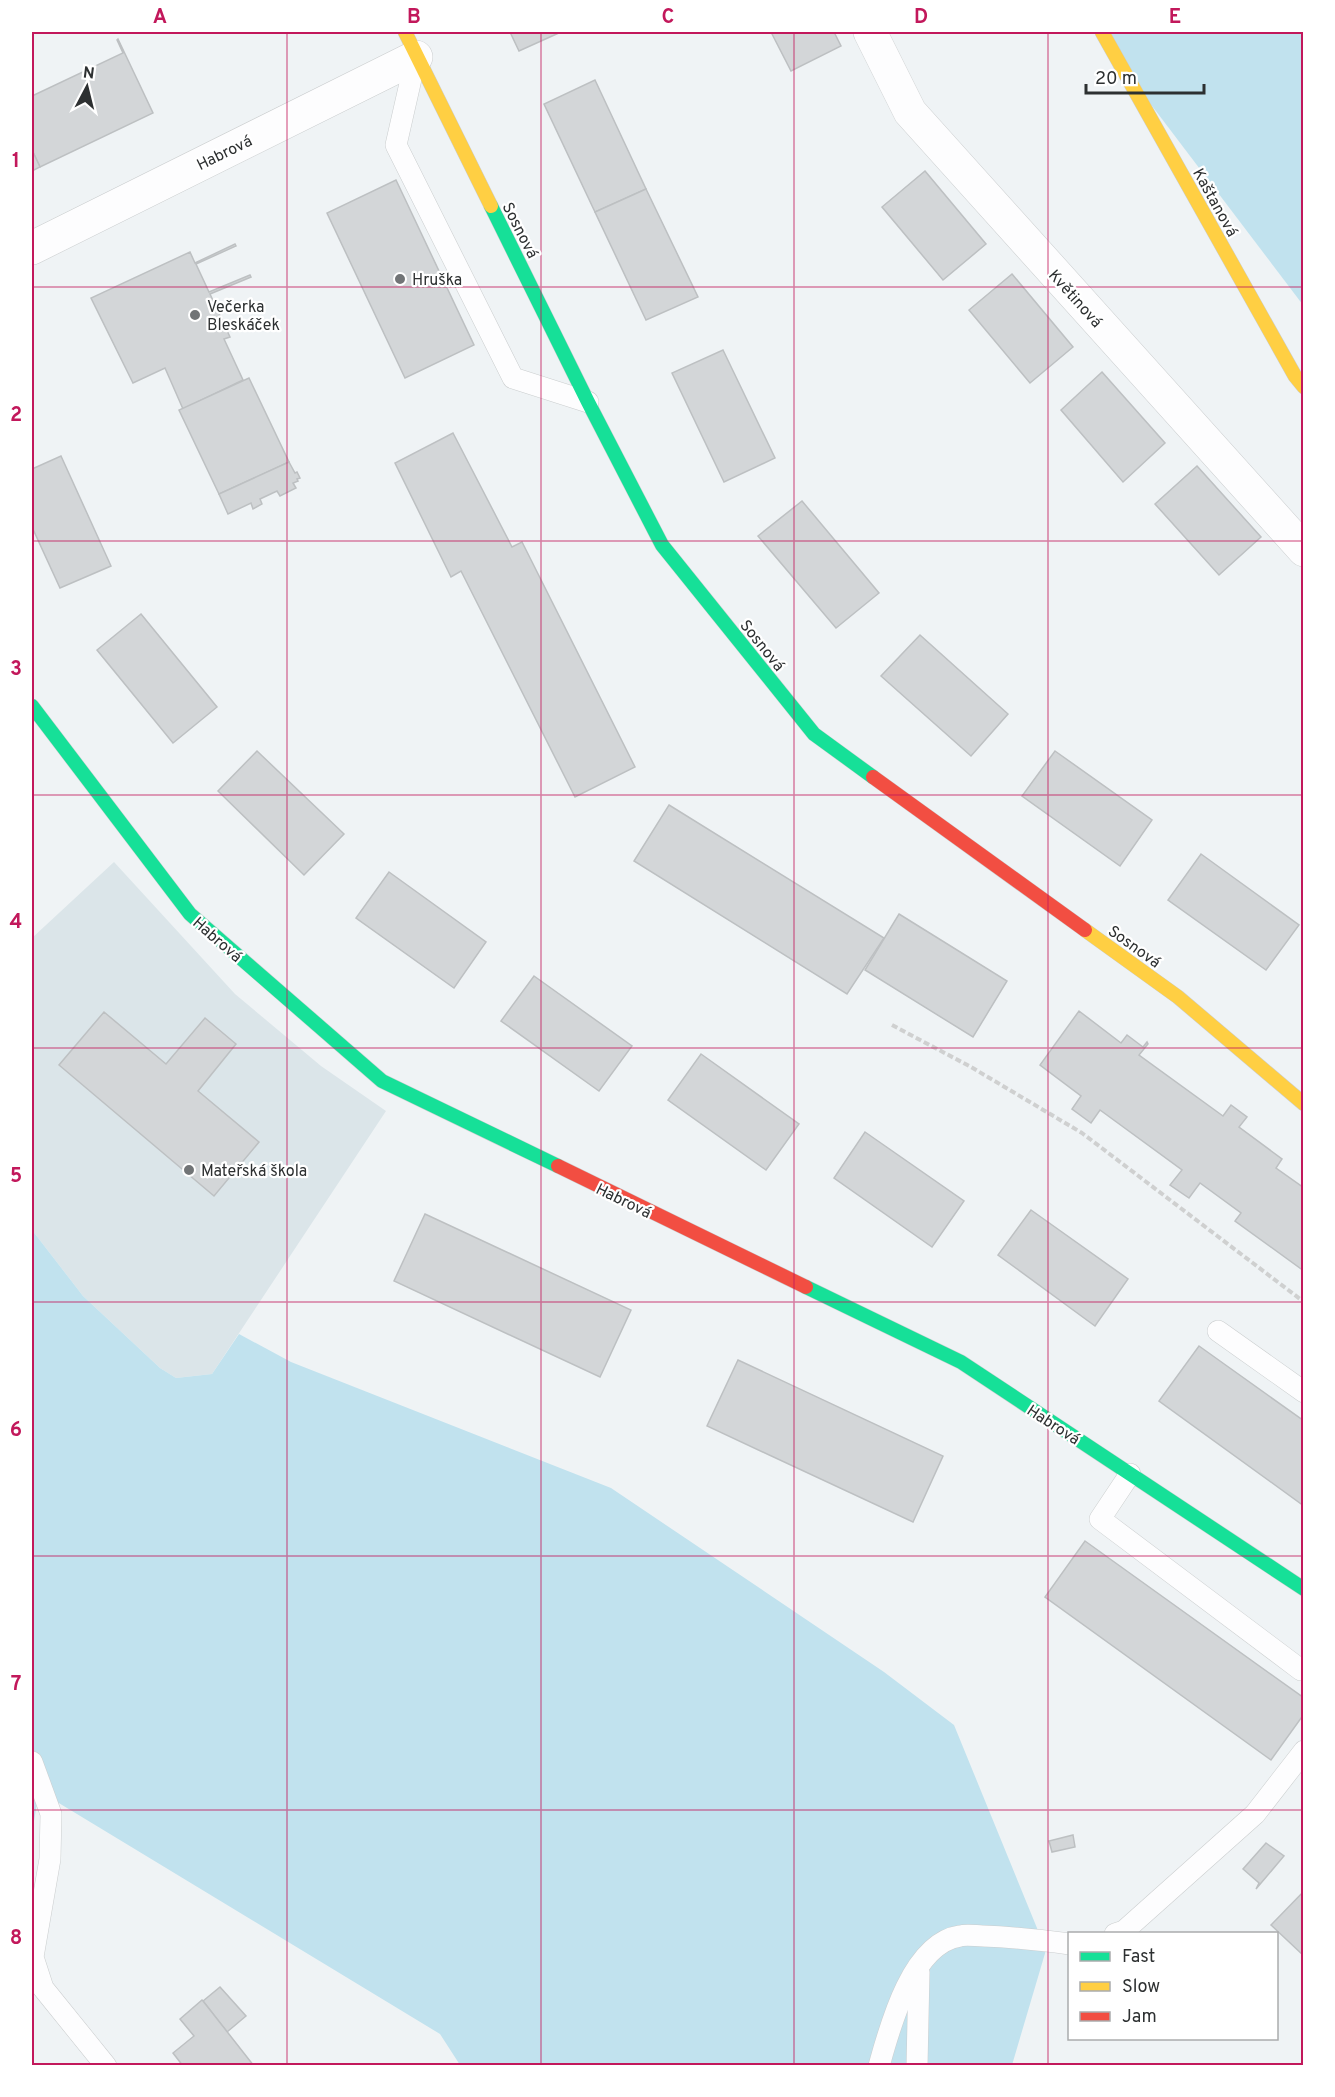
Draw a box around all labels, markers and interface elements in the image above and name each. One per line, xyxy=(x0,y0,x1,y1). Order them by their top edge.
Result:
text: A xyxy=(153,5,167,31)
text: B xyxy=(407,5,421,31)
text: C xyxy=(662,5,674,31)
text: D xyxy=(914,5,928,31)
text: E xyxy=(1169,5,1181,31)
north arrow xyxy=(57,57,117,117)
scale bar xyxy=(1086,57,1204,95)
text: N xyxy=(82,63,96,85)
text: 20 m xyxy=(1095,68,1137,91)
street label: Habrová xyxy=(194,132,256,176)
text: 1 xyxy=(12,149,20,175)
street label: Kaštanová xyxy=(1187,165,1241,241)
street label: Sosnová xyxy=(497,200,542,262)
street label: Květinová xyxy=(1043,266,1106,333)
place label: Hruška xyxy=(412,271,462,291)
marker: Hruška xyxy=(393,272,407,286)
place label: Večerka Bleskáček xyxy=(207,298,280,336)
marker: Večerka Bleskáček xyxy=(188,308,202,322)
text: 2 xyxy=(10,403,22,429)
street label: Sosnová xyxy=(735,617,788,676)
text: 3 xyxy=(10,657,22,683)
text: 4 xyxy=(10,910,22,936)
street label: Habrová xyxy=(188,914,246,968)
street label: Sosnová xyxy=(1104,922,1164,973)
place label: Mateřská škola xyxy=(201,1162,307,1182)
marker: Mateřská škola xyxy=(182,1163,196,1177)
text: 5 xyxy=(10,1164,22,1190)
street label: Habrová xyxy=(592,1180,654,1224)
street label: Habrová xyxy=(1023,1401,1083,1450)
text: 6 xyxy=(10,1418,22,1444)
text: 7 xyxy=(11,1672,21,1698)
text: 8 xyxy=(10,1926,22,1952)
legend xyxy=(1068,1932,1278,2040)
text: Fast xyxy=(1122,1946,1155,1969)
text: Slow xyxy=(1122,1976,1160,1999)
text: Jam xyxy=(1122,2006,1157,2029)

